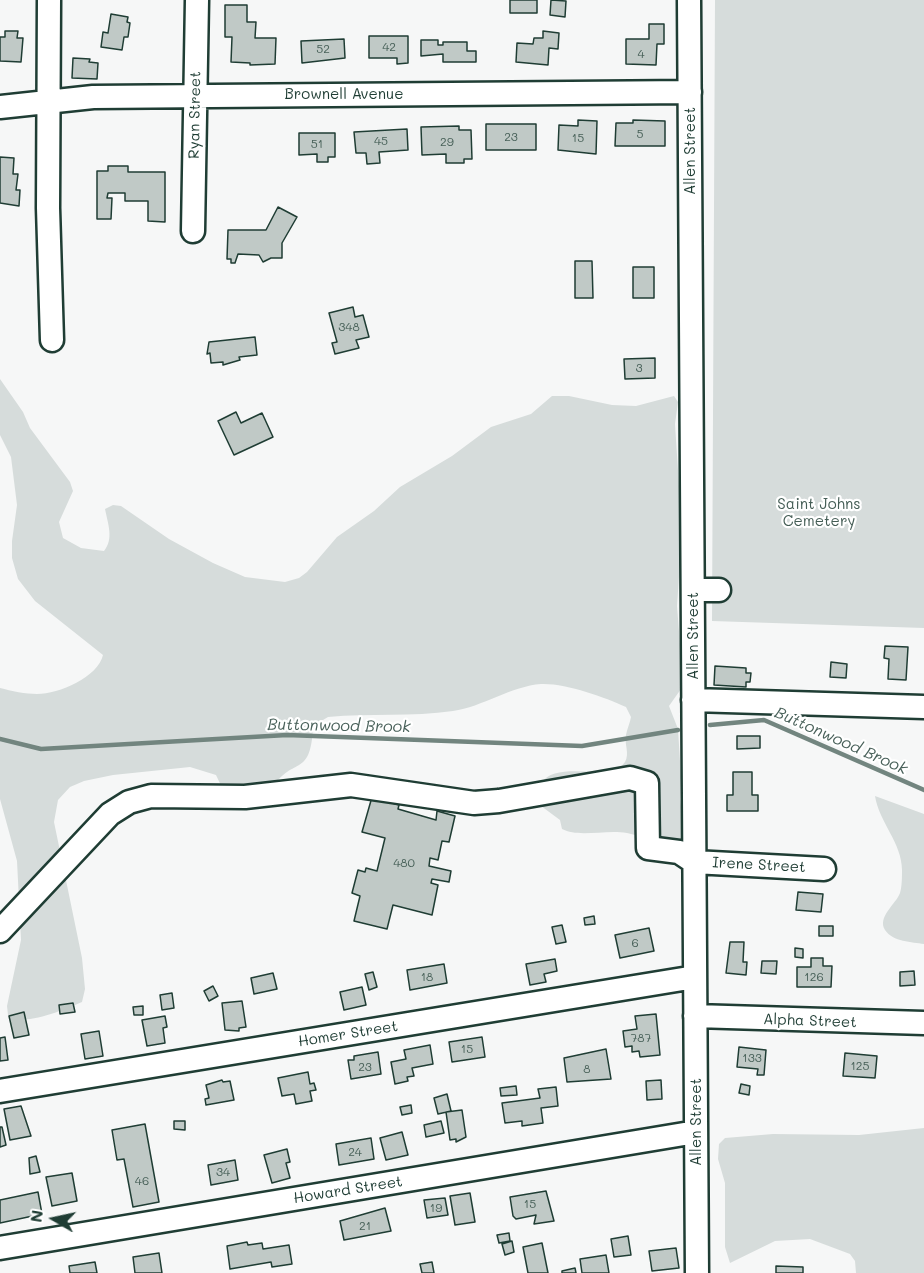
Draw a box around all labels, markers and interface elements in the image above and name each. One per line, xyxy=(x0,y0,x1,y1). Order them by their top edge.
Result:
house number: 42 xyxy=(382,40,396,54)
house number: 52 xyxy=(316,42,330,56)
house number: 4 xyxy=(637,47,645,61)
street label: Ryan Street xyxy=(185,71,205,159)
street label: Brownell Avenue xyxy=(284,85,404,103)
street label: Allen Street xyxy=(681,107,699,195)
house number: 5 xyxy=(637,127,643,141)
house number: 23 xyxy=(504,130,518,144)
house number: 15 xyxy=(572,131,584,145)
house number: 45 xyxy=(374,134,388,148)
house number: 29 xyxy=(440,135,454,149)
house number: 51 xyxy=(311,137,323,151)
house number: 348 xyxy=(338,320,360,334)
house number: 3 xyxy=(635,361,643,375)
park label: Saint Johns Cemetery xyxy=(777,495,861,530)
street label: Allen Street xyxy=(684,592,702,680)
water label: Buttonwood Brook xyxy=(772,703,910,779)
water label: Buttonwood Brook xyxy=(267,715,411,737)
street label: Irene Street xyxy=(712,854,806,876)
house number: 480 xyxy=(393,856,415,870)
house number: 6 xyxy=(631,936,639,950)
house number: 18 xyxy=(421,970,433,984)
house number: 126 xyxy=(804,970,824,984)
street label: Alpha Street xyxy=(763,1010,857,1032)
street label: Homer Street xyxy=(297,1017,399,1051)
house number: 787 xyxy=(631,1031,651,1045)
house number: 15 xyxy=(461,1042,473,1056)
house number: 133 xyxy=(742,1051,762,1065)
house number: 125 xyxy=(850,1059,870,1073)
house number: 23 xyxy=(358,1060,372,1074)
house number: 8 xyxy=(583,1062,591,1076)
street label: Allen Street xyxy=(687,1078,705,1166)
house number: 24 xyxy=(348,1145,362,1159)
house number: 34 xyxy=(216,1165,230,1179)
street label: Howard Street xyxy=(292,1172,404,1208)
house number: 46 xyxy=(135,1174,149,1188)
north arrow xyxy=(24,1189,84,1249)
house number: 15 xyxy=(524,1197,536,1211)
house number: 19 xyxy=(430,1201,442,1215)
text: N xyxy=(24,1208,47,1224)
house number: 21 xyxy=(359,1219,371,1233)

